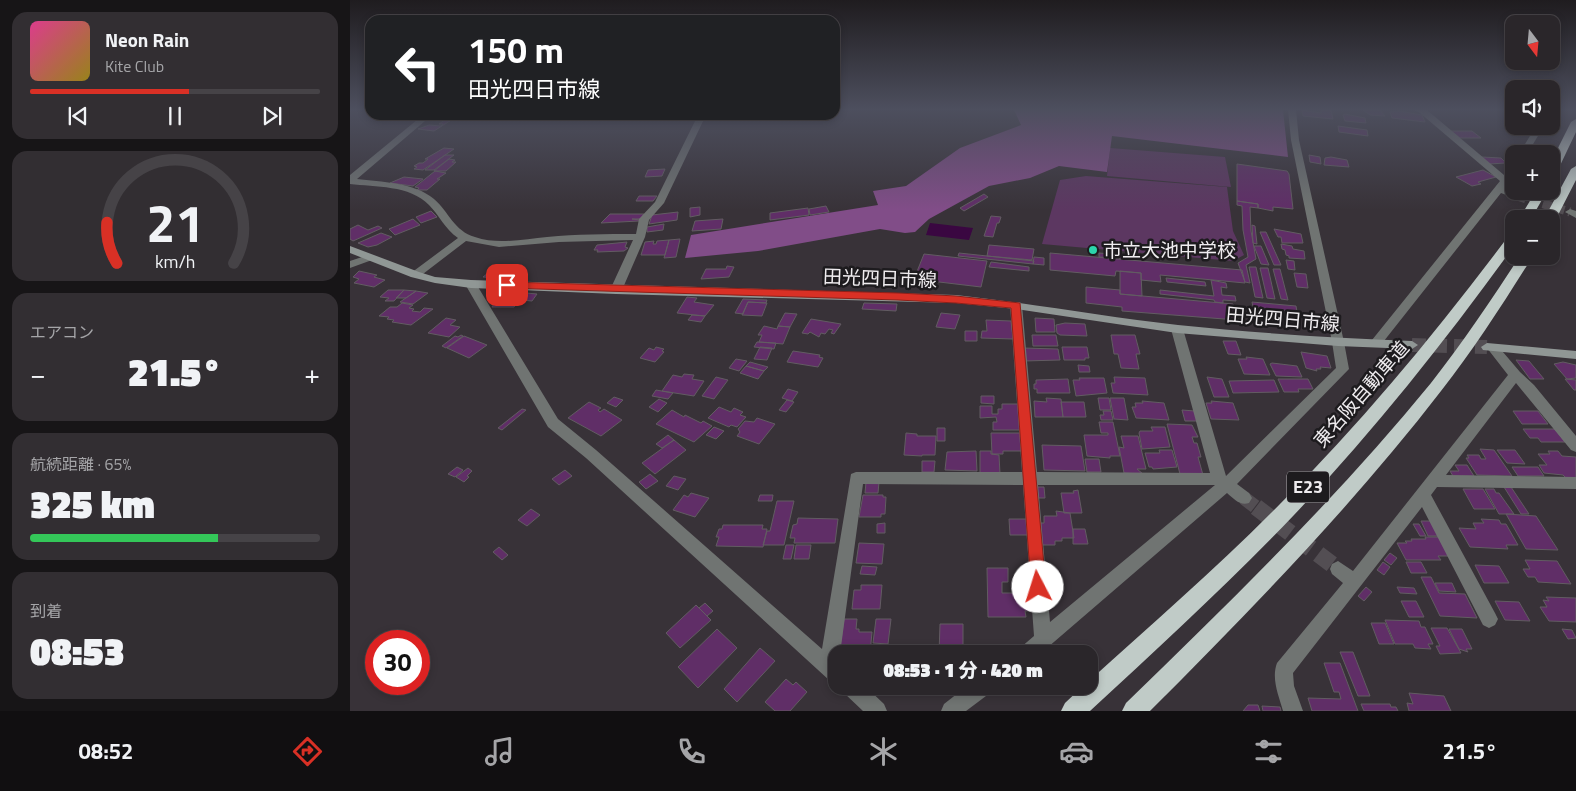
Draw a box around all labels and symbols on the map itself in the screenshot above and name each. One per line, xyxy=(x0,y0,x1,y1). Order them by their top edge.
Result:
north arrow xyxy=(1505,15,1560,70)
place label: 市立大池中学校 xyxy=(1103,235,1236,264)
marker: 市立大池中学校 xyxy=(1087,244,1099,256)
street label: 田光四日市線 xyxy=(823,261,937,294)
pin xyxy=(486,264,528,306)
street label: 田光四日市線 xyxy=(1225,299,1341,338)
street label: 東名阪自動車道 xyxy=(1306,334,1415,453)
road number: E23 xyxy=(1287,472,1329,502)
position arrow xyxy=(1011,560,1063,612)
speed limit sign: 30 xyxy=(365,630,430,695)

